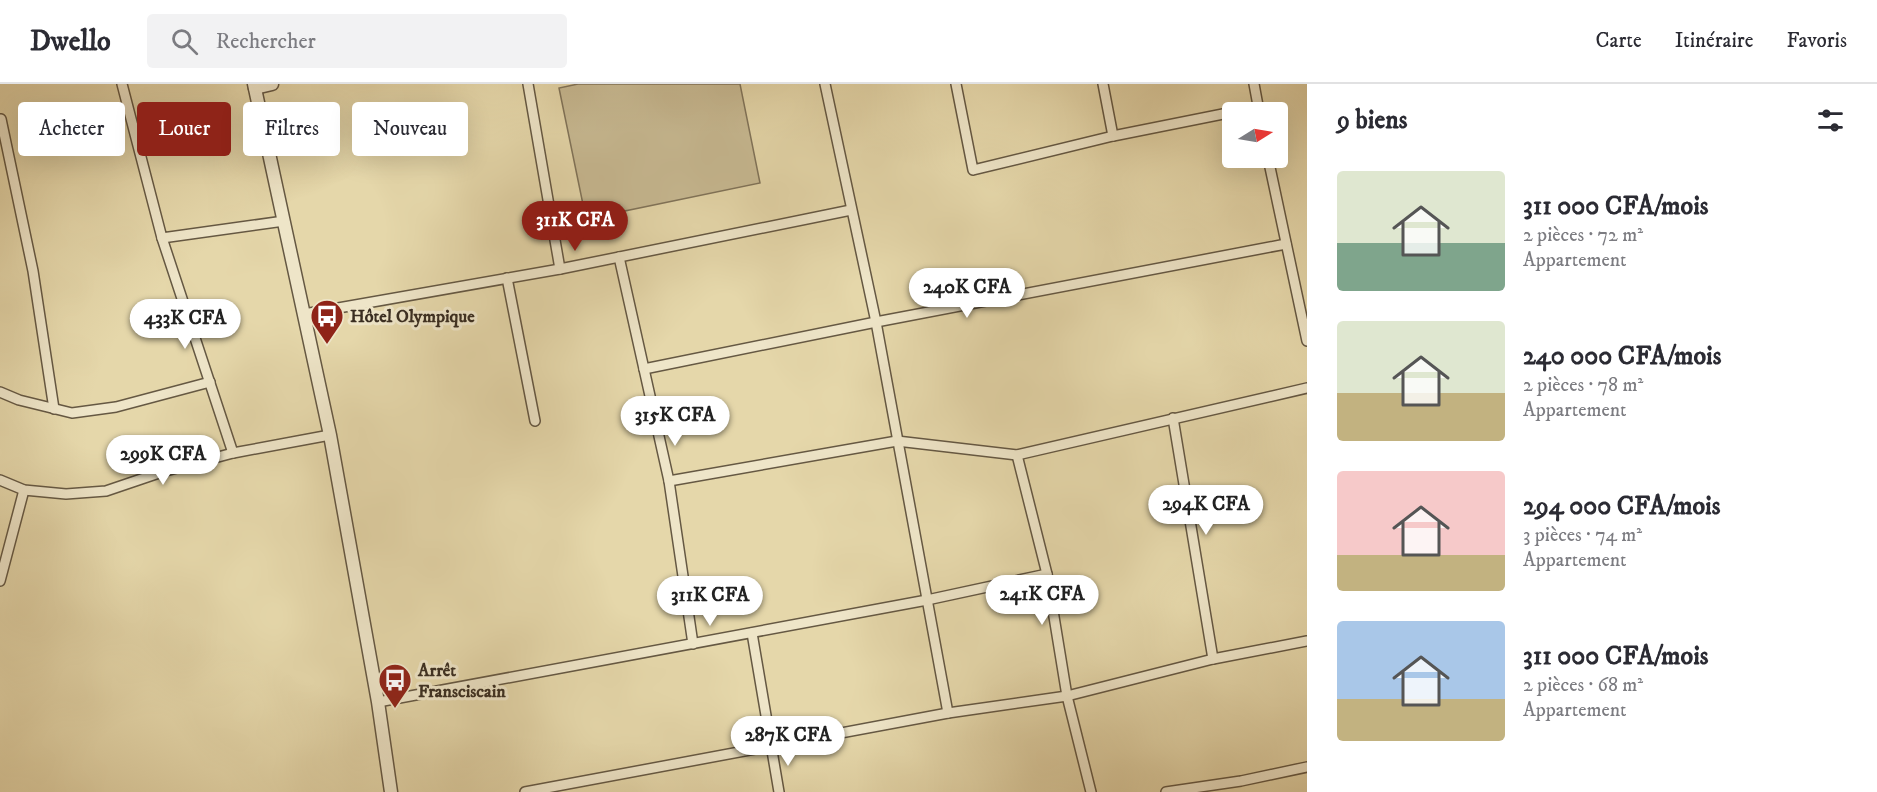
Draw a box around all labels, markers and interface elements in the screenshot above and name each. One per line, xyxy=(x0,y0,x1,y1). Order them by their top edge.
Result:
search box xyxy=(147,14,567,68)
text: Dwello xyxy=(30,24,111,59)
icon: search xyxy=(168,25,201,58)
text: Rechercher xyxy=(216,28,316,55)
text: Carte xyxy=(1596,28,1642,54)
text: Itinéraire xyxy=(1675,28,1753,54)
text: Favoris xyxy=(1786,28,1847,54)
chip: Acheter xyxy=(18,102,125,156)
chip: Louer xyxy=(137,102,231,156)
chip: Filtres xyxy=(243,102,340,156)
chip: Nouveau xyxy=(352,102,468,156)
north arrow xyxy=(1222,102,1288,168)
map controls xyxy=(1222,102,1288,168)
text: 9 biens xyxy=(1337,104,1407,137)
icon: filters xyxy=(1814,104,1847,137)
text: 311 000 CFA/mois xyxy=(1523,190,1709,223)
icon: home xyxy=(1385,195,1457,267)
pin: 311K CFA xyxy=(513,201,637,252)
text: 311K CFA xyxy=(536,208,614,233)
text: 2 pièces · 72 m² xyxy=(1523,223,1643,248)
text: Appartement xyxy=(1523,248,1626,273)
pin: 240K CFA xyxy=(905,268,1029,319)
text: 240K CFA xyxy=(923,275,1011,300)
bus stop icon: Hôtel Olympique xyxy=(309,298,345,345)
pin: 433K CFA xyxy=(123,299,247,350)
text: 433K CFA xyxy=(144,306,226,331)
place label: Hôtel Olympique xyxy=(350,306,475,328)
text: 240 000 CFA/mois xyxy=(1523,340,1721,373)
icon: home xyxy=(1385,345,1457,417)
text: 2 pièces · 78 m² xyxy=(1523,373,1643,398)
pin: 315K CFA xyxy=(613,396,737,447)
text: Appartement xyxy=(1523,398,1626,423)
text: 315K CFA xyxy=(635,403,715,428)
pin: 299K CFA xyxy=(101,435,225,486)
text: 299K CFA xyxy=(120,442,206,467)
pin: 294K CFA xyxy=(1144,485,1268,536)
text: 294 000 CFA/mois xyxy=(1523,490,1720,523)
text: 294K CFA xyxy=(1162,492,1250,517)
icon: home xyxy=(1385,495,1457,567)
text: 3 pièces · 74 m² xyxy=(1523,523,1642,548)
text: Appartement xyxy=(1523,548,1626,573)
pin: 241K CFA xyxy=(980,575,1104,626)
pin: 311K CFA xyxy=(648,576,772,627)
text: 241K CFA xyxy=(1000,582,1084,607)
text: 311K CFA xyxy=(671,583,749,608)
text: 311 000 CFA/mois xyxy=(1523,640,1709,673)
icon: home xyxy=(1385,645,1457,717)
place label: Arrêt Fransciscain xyxy=(417,660,506,703)
bus stop icon: Arrêt Fransciscain xyxy=(377,662,413,709)
text: 2 pièces · 68 m² xyxy=(1523,673,1643,698)
text: Appartement xyxy=(1523,698,1626,723)
pin: 287K CFA xyxy=(726,716,850,767)
text: 287K CFA xyxy=(745,723,831,748)

